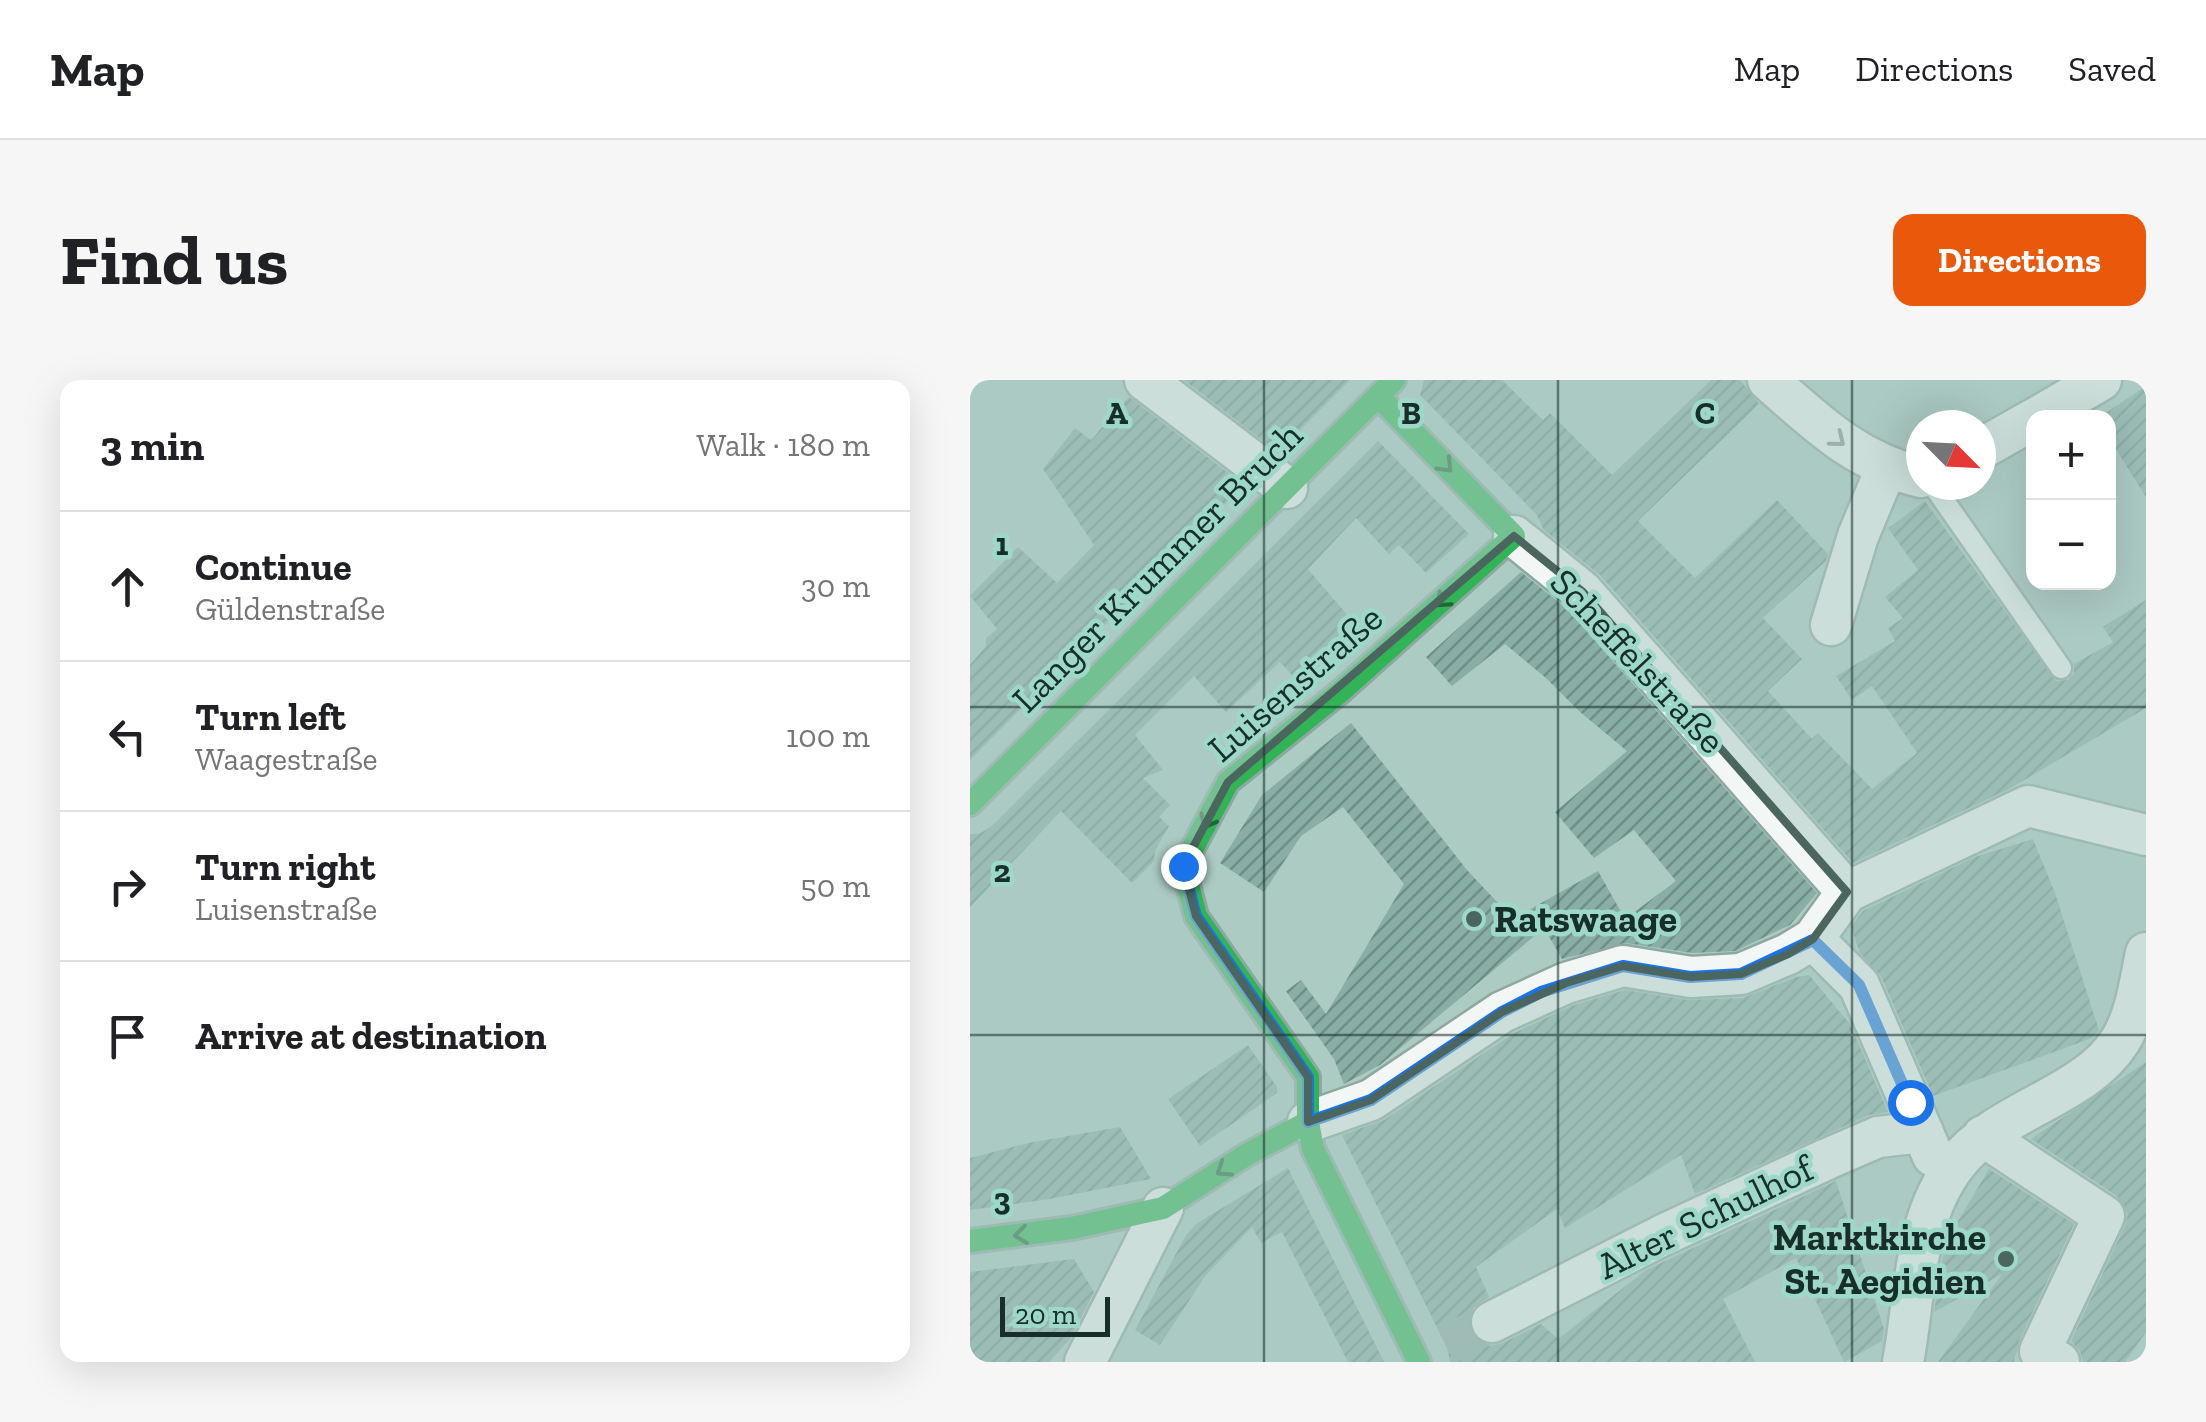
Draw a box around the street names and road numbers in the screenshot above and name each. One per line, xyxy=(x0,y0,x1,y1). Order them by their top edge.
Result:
street label: Langer Krummer Bruch xyxy=(1002,412,1312,722)
street label: Scheffelstraße xyxy=(1541,559,1735,763)
street label: Luisenstraße xyxy=(1198,595,1392,771)
street label: Alter Schulhof xyxy=(1590,1144,1823,1289)

